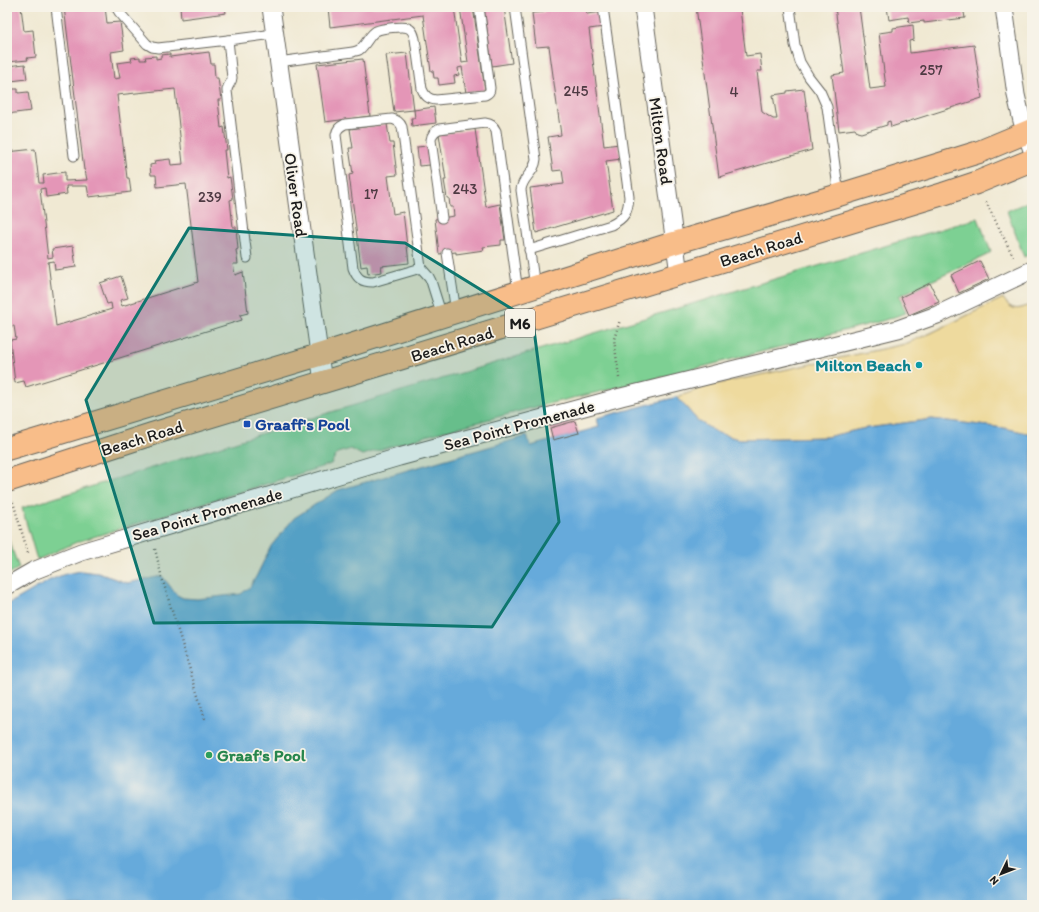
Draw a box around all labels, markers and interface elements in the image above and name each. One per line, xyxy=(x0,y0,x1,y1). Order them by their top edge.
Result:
house number: 257 xyxy=(919,61,943,79)
house number: 245 xyxy=(564,82,589,100)
house number: 4 xyxy=(729,83,739,101)
street label: Milton Road xyxy=(645,96,677,187)
street label: Oliver Road xyxy=(280,151,312,239)
house number: 243 xyxy=(452,180,478,198)
house number: 17 xyxy=(364,185,379,203)
house number: 239 xyxy=(198,188,222,206)
street label: Beach Road xyxy=(717,227,805,271)
road number: M6 xyxy=(505,309,535,337)
street label: Beach Road xyxy=(408,322,496,366)
place label: Milton Beach xyxy=(815,355,911,375)
marker: Milton Beach xyxy=(914,360,924,370)
street label: Sea Point Promenade xyxy=(441,395,597,455)
place label: Graaff's Pool xyxy=(255,414,350,434)
street label: Beach Road xyxy=(98,416,186,460)
marker: Graaff's Pool xyxy=(242,419,252,429)
street label: Sea Point Promenade xyxy=(130,483,284,545)
place label: Graaf's Pool xyxy=(217,745,306,765)
marker: Graaf's Pool xyxy=(204,750,214,760)
north arrow xyxy=(981,854,1021,894)
text: N xyxy=(987,873,1001,888)

